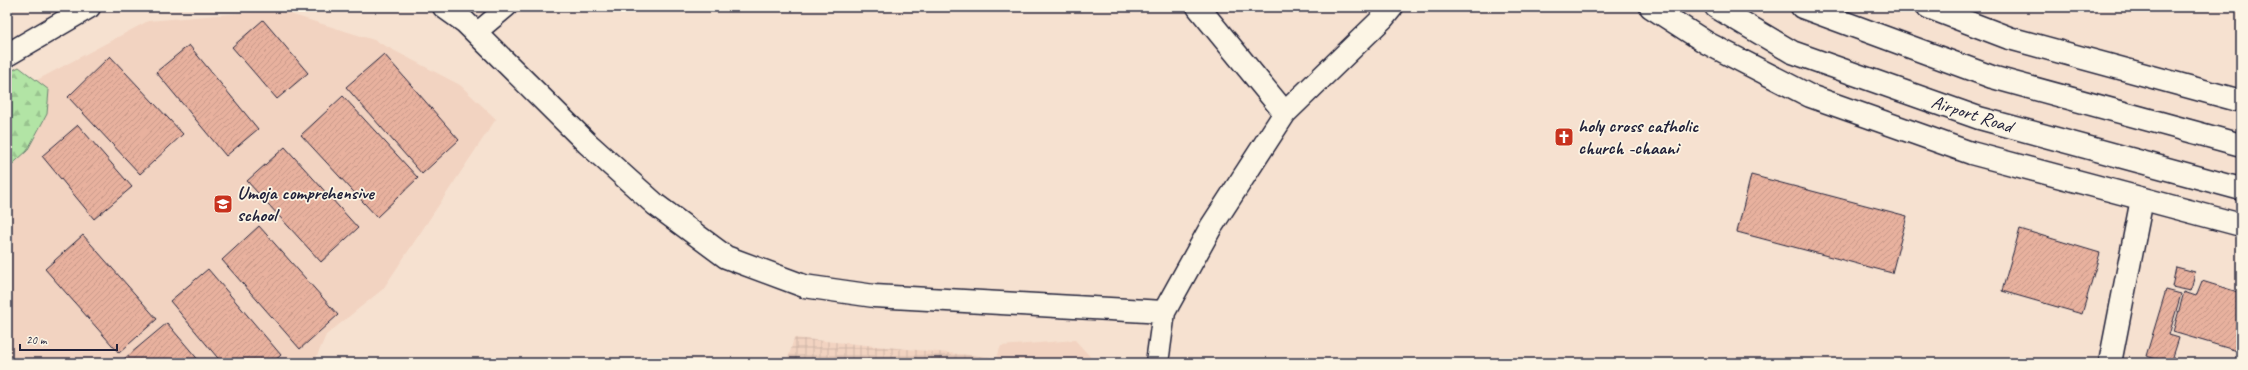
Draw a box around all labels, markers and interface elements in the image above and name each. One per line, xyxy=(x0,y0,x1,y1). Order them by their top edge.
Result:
street label: Airport Road xyxy=(1928,90,2019,139)
place label: holy cross catholic church -chaani xyxy=(1578,114,1699,160)
church icon: holy cross catholic church -chaani xyxy=(1553,126,1575,148)
place label: Umoja comprehensive school xyxy=(237,181,375,227)
school or university icon: Umoja comprehensive school xyxy=(212,193,234,215)
scale bar xyxy=(20,326,117,352)
text: 20 m xyxy=(26,332,48,348)

